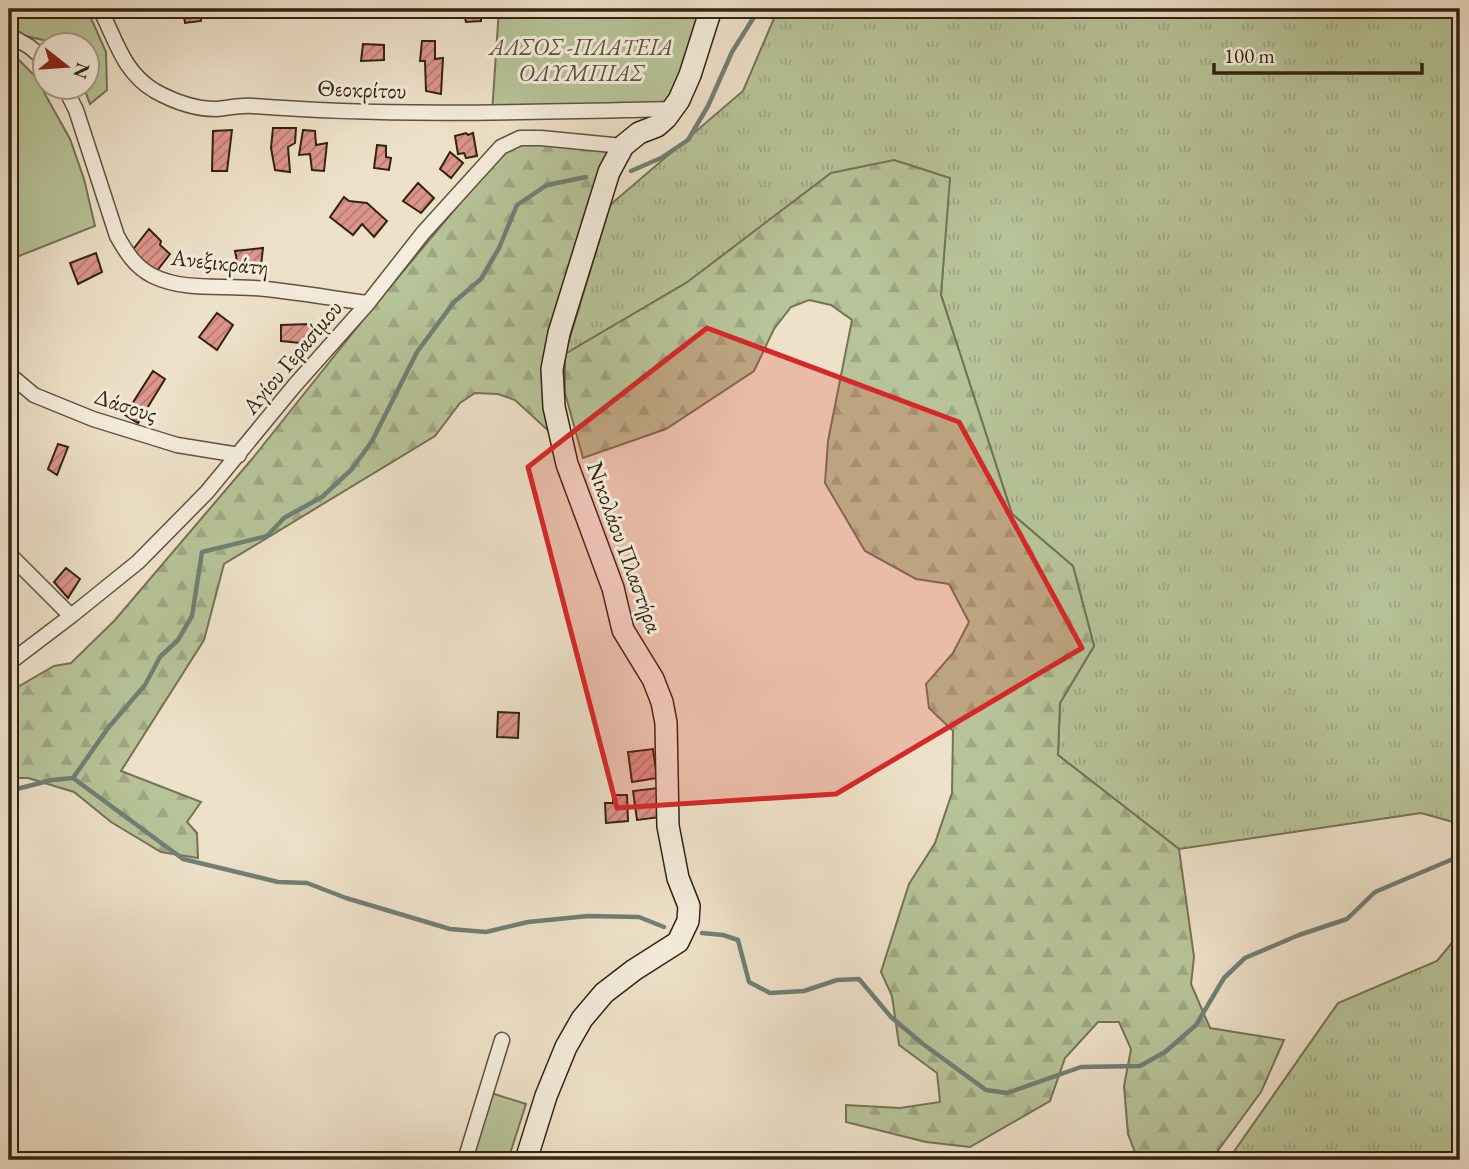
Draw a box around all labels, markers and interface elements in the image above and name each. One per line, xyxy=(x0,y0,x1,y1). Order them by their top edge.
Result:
north arrow xyxy=(32,32,102,102)
park label: ΑΛΣΟΣ -ΠΛΑΤΕΙΑ ΟΛΥΜΠΙΑΣ xyxy=(487,32,673,88)
scale bar xyxy=(1214,32,1422,76)
text: 100 m xyxy=(1224,42,1275,69)
text: N xyxy=(67,60,96,82)
street label: Θεοκρίτου xyxy=(317,72,407,106)
street label: Ανεξικράτη xyxy=(169,242,270,282)
street label: Αγίου Γερασίμου xyxy=(235,294,349,421)
street label: Δάσους xyxy=(91,381,161,429)
street label: Νικολάου Πλαστήρα xyxy=(580,457,670,637)

